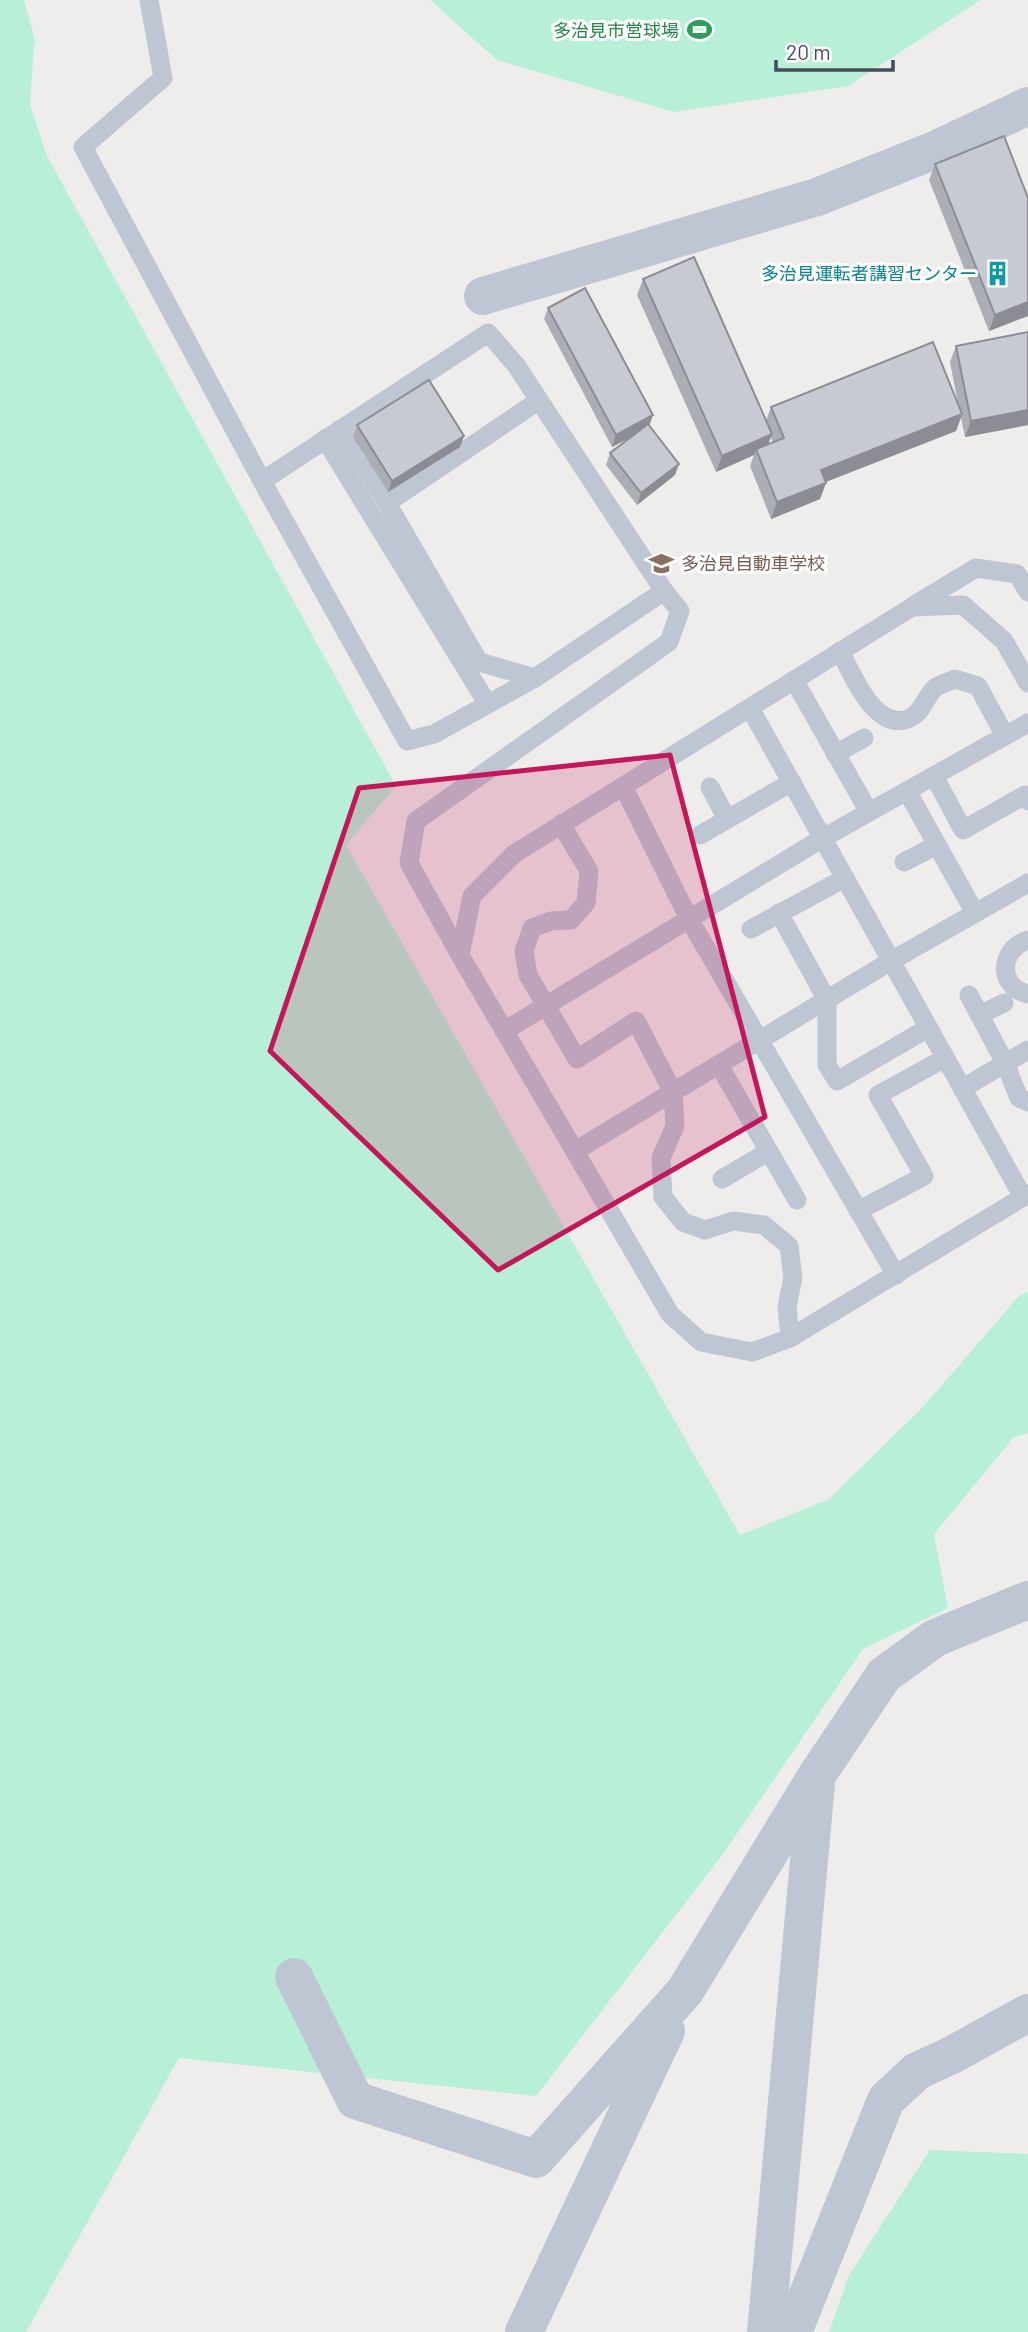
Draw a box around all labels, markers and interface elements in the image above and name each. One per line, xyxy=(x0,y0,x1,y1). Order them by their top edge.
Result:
sports icon: 多治見市営球場 xyxy=(685,16,713,44)
place label: 多治見市営球場 xyxy=(553,19,679,41)
scale bar xyxy=(776,28,893,72)
text: 20 m xyxy=(786,39,831,64)
building icon: 多治見運転者講習センター xyxy=(983,259,1011,287)
place label: 多治見運転者講習センター xyxy=(761,262,977,284)
school or university icon: 多治見自動車学校 xyxy=(647,549,675,577)
place label: 多治見自動車学校 xyxy=(681,552,825,574)

